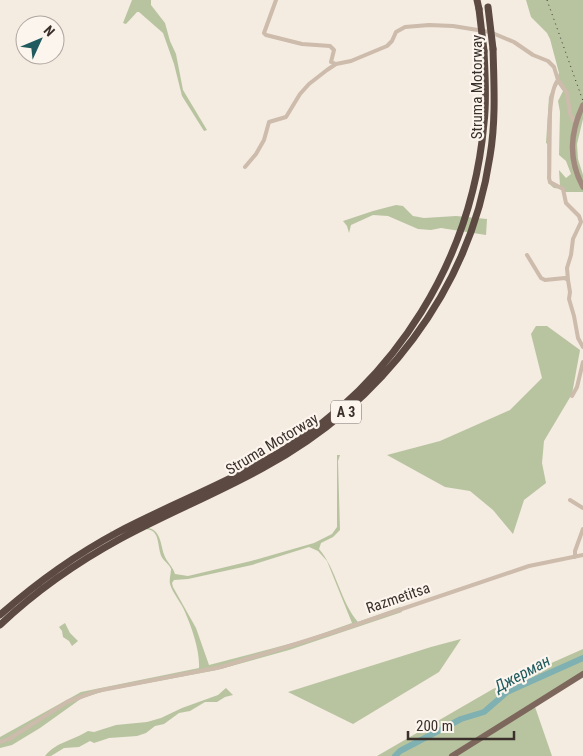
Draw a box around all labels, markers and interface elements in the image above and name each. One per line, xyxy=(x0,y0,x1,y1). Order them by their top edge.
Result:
north arrow xyxy=(15,15,65,65)
text: N xyxy=(41,22,58,40)
street label: Struma Motorway xyxy=(468,35,486,139)
road number: A 3 xyxy=(331,401,361,424)
street label: Struma Motorway xyxy=(223,409,321,479)
street label: Razmetitsa xyxy=(364,579,432,617)
water label: Джерман xyxy=(490,651,554,697)
scale bar xyxy=(408,708,514,740)
text: 200 m xyxy=(416,717,453,735)

